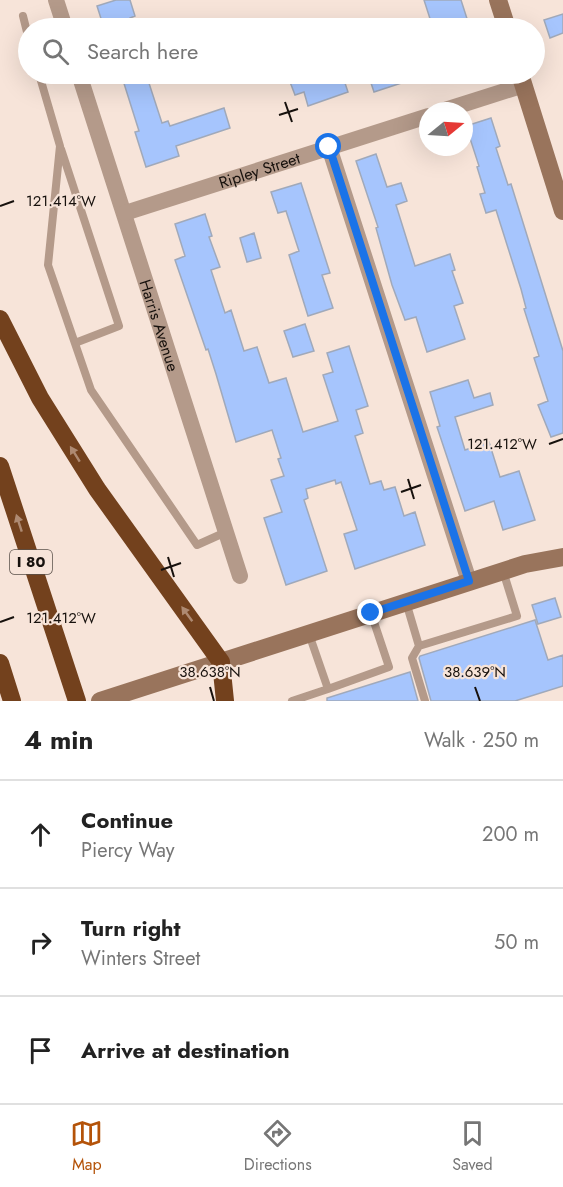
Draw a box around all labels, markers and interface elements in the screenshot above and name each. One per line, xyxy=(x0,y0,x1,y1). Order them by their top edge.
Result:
search box xyxy=(18,18,545,84)
icon: search xyxy=(39,35,72,68)
text: Search here xyxy=(87,35,198,67)
north arrow xyxy=(419,102,473,156)
route start xyxy=(315,133,341,159)
street label: Ripley Street xyxy=(216,146,303,194)
text: 121.414°W xyxy=(26,190,96,212)
street label: Harris Avenue xyxy=(134,276,185,374)
text: 121.412°W xyxy=(467,433,537,455)
one-way arrow xyxy=(70,446,81,463)
one-way arrow xyxy=(13,514,23,532)
road number: I 80 xyxy=(10,550,52,574)
route end xyxy=(357,599,383,625)
text: 121.412°W xyxy=(26,607,96,629)
one-way arrow xyxy=(181,607,193,623)
text: 38.638°N xyxy=(179,661,241,683)
text: 38.639°N xyxy=(444,661,506,683)
text: 4 min xyxy=(24,721,93,759)
text: Walk · 250 m xyxy=(424,726,539,755)
text: Continue xyxy=(81,804,173,836)
icon: ahead xyxy=(24,818,57,851)
text: 200 m xyxy=(482,820,539,849)
text: Piercy Way xyxy=(81,836,175,865)
text: Turn right xyxy=(81,912,181,944)
icon: right xyxy=(24,926,57,959)
text: 50 m xyxy=(494,928,539,957)
text: Winters Street xyxy=(81,944,200,973)
icon: arrive xyxy=(24,1034,57,1067)
text: Arrive at destination xyxy=(81,1034,290,1066)
tab: Map xyxy=(70,1117,103,1176)
tab: Directions xyxy=(244,1117,312,1176)
tab: Saved xyxy=(452,1117,493,1176)

